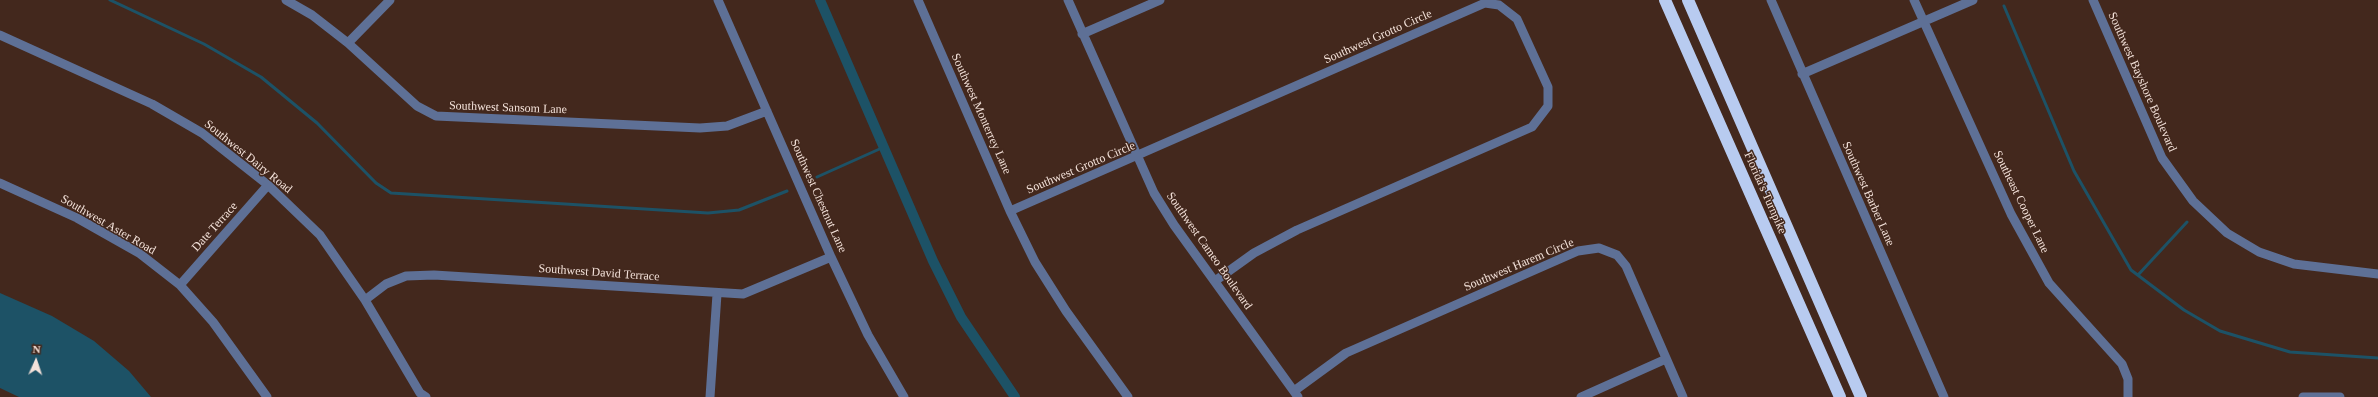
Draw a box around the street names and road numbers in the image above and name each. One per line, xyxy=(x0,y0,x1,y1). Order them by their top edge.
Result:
street label: Southwest Grotto Circle xyxy=(1322,7,1434,67)
street label: Southwest Bayshore Boulevard xyxy=(2105,10,2179,154)
street label: Southwest Monterrey Lane xyxy=(948,51,1014,177)
street label: Southwest Sansom Lane xyxy=(449,99,567,117)
street label: Southwest Dairy Road xyxy=(201,117,295,197)
street label: Southwest Chestnut Lane xyxy=(786,137,850,255)
street label: Southwest Grotto Circle xyxy=(1024,139,1138,197)
street label: Southwest Barber Lane xyxy=(1839,140,1897,248)
street label: Southeast Cooper Lane xyxy=(1990,149,2052,255)
street label: Florida's Turnpike xyxy=(1741,150,1789,236)
street label: Southwest Cameo Boulevard xyxy=(1163,190,1255,312)
street label: Southwest Aster Road xyxy=(58,192,158,258)
street label: Date Terrace xyxy=(189,199,241,255)
street label: Southwest Harem Circle xyxy=(1462,235,1576,295)
street label: Southwest David Terrace xyxy=(538,262,660,284)

